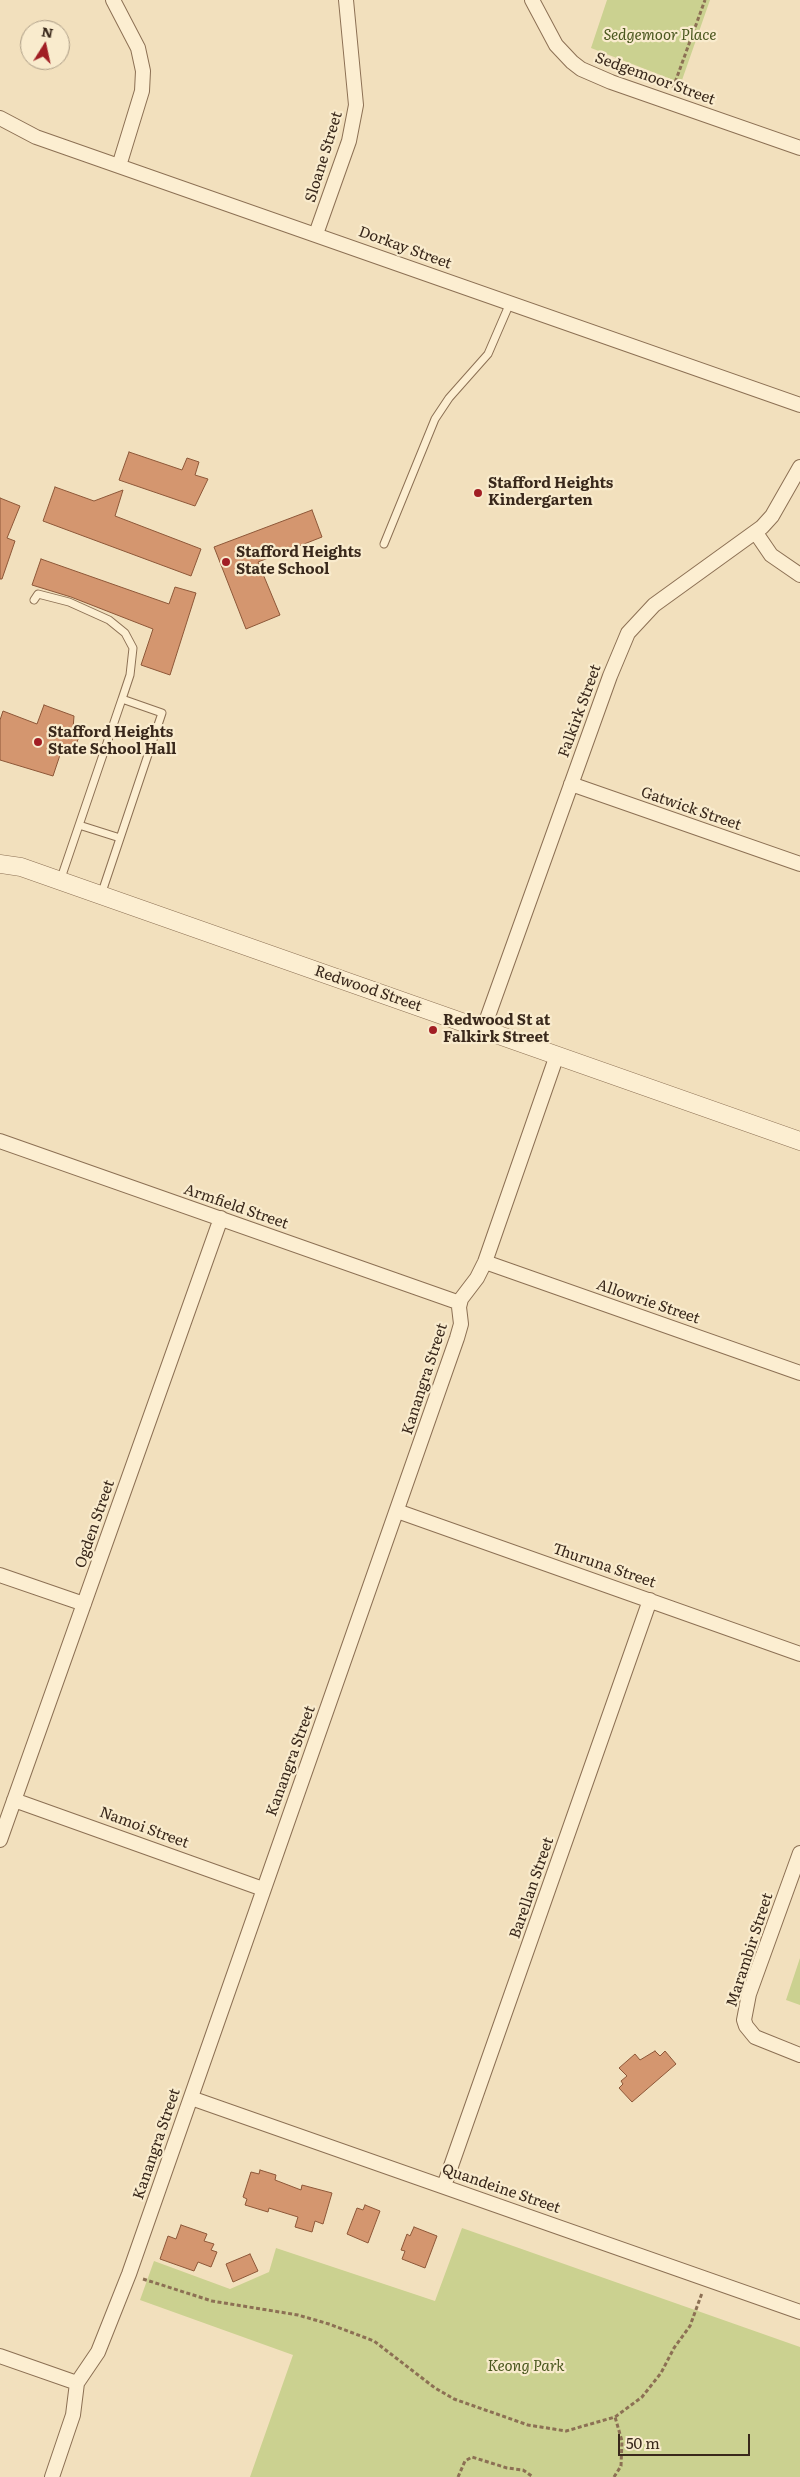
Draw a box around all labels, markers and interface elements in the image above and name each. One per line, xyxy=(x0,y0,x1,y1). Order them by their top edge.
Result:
north arrow xyxy=(20,20,70,70)
text: N xyxy=(40,20,55,42)
park label: Sedgemoor Place xyxy=(603,27,717,45)
street label: Sedgemoor Street xyxy=(592,49,718,109)
street label: Sloane Street xyxy=(302,109,346,205)
street label: Dorkay Street xyxy=(356,223,454,273)
place label: Stafford Heights Kindergarten xyxy=(488,475,613,510)
marker: Stafford Heights Kindergarten xyxy=(472,487,484,499)
place label: Stafford Heights State School xyxy=(236,544,361,579)
marker: Stafford Heights State School xyxy=(220,556,232,568)
street label: Falkirk Street xyxy=(555,662,605,760)
place label: Stafford Heights State School Hall xyxy=(48,724,177,759)
marker: Stafford Heights State School Hall xyxy=(32,736,44,748)
street label: Gatwick Street xyxy=(638,783,744,835)
street label: Redwood Street xyxy=(312,962,424,1016)
place label: Redwood St at Falkirk Street xyxy=(443,1012,550,1047)
marker: Redwood St at Falkirk Street xyxy=(427,1024,439,1036)
street label: Armfield Street xyxy=(181,1181,291,1233)
street label: Allowrie Street xyxy=(594,1276,702,1328)
street label: Kanangra Street xyxy=(398,1321,452,1437)
street label: Ogden Street xyxy=(72,1478,118,1570)
street label: Thuruna Street xyxy=(550,1540,658,1592)
street label: Kanangra Street xyxy=(263,1703,319,1819)
street label: Namoi Street xyxy=(97,1803,191,1853)
street label: Barellan Street xyxy=(506,1835,558,1941)
street label: Marambir Street xyxy=(723,1891,777,2009)
street label: Kanangra Street xyxy=(130,2086,184,2202)
street label: Quandeine Street xyxy=(439,2160,563,2218)
park label: Keong Park xyxy=(487,2358,565,2376)
scale bar xyxy=(620,2424,752,2456)
text: 50 m xyxy=(626,2431,660,2454)

